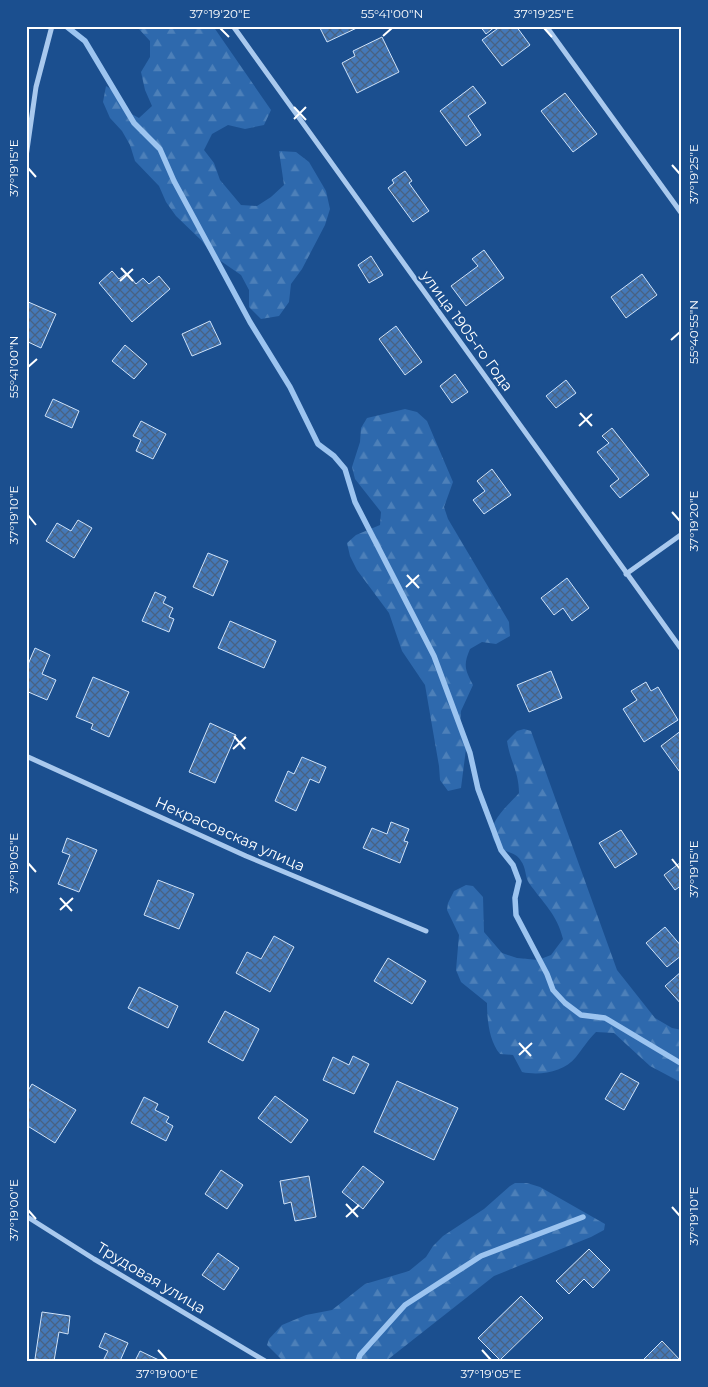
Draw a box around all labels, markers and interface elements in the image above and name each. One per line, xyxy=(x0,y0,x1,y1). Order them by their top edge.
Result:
text: 37°19'20"E xyxy=(189,6,251,21)
text: 55°41'00"N xyxy=(361,6,423,21)
text: 37°19'25"E xyxy=(514,6,574,21)
text: 37°19'15"E xyxy=(6,139,21,197)
text: 37°19'25"E xyxy=(686,144,701,204)
street label: улица 1905-го Года xyxy=(417,266,518,395)
text: 55°40'55"N xyxy=(686,300,701,364)
text: 55°41'00"N xyxy=(6,336,21,398)
text: 37°19'10"E xyxy=(6,486,21,544)
text: 37°19'20"E xyxy=(686,490,701,552)
street label: Некрасовская улица xyxy=(152,792,308,875)
text: 37°19'05"E xyxy=(6,833,21,893)
text: 37°19'15"E xyxy=(686,840,701,898)
text: 37°19'00"E xyxy=(6,1179,21,1241)
text: 37°19'10"E xyxy=(686,1187,701,1245)
street label: Трудовая улица xyxy=(93,1238,209,1318)
text: 37°19'00"E xyxy=(136,1366,198,1381)
text: 37°19'05"E xyxy=(461,1366,521,1381)

